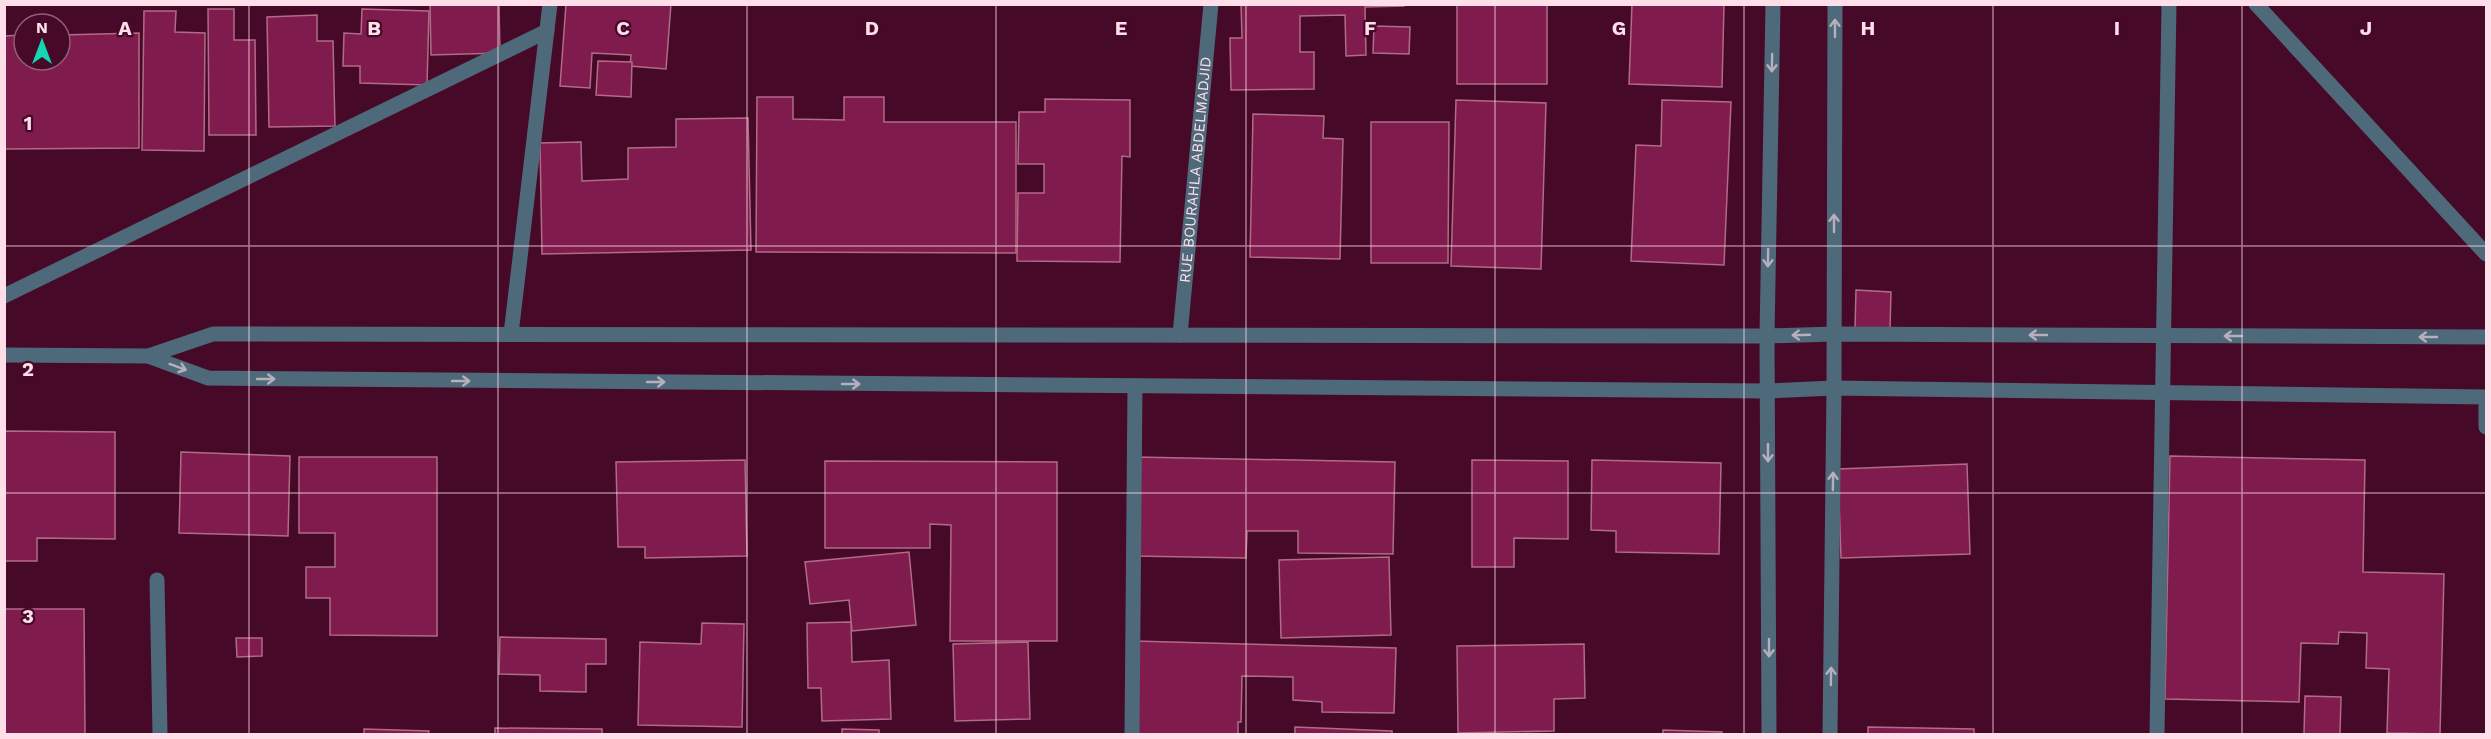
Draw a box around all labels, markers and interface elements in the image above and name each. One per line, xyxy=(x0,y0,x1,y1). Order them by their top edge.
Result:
north arrow xyxy=(12,12,72,72)
text: A xyxy=(118,16,132,40)
text: B xyxy=(367,16,381,40)
text: C xyxy=(616,16,630,40)
text: D xyxy=(865,16,879,40)
text: E xyxy=(1115,16,1127,40)
text: F xyxy=(1364,16,1376,40)
text: G xyxy=(1612,16,1626,40)
text: H xyxy=(1861,16,1875,40)
text: I xyxy=(2114,16,2120,40)
text: J xyxy=(2360,16,2372,40)
text: N xyxy=(36,18,48,37)
one-way arrow xyxy=(1829,19,1841,39)
one-way arrow xyxy=(1766,52,1777,72)
street label: RUE BOURAHLA ABDELMADJID xyxy=(1176,56,1215,284)
text: 1 xyxy=(24,111,32,135)
one-way arrow xyxy=(1828,214,1840,234)
one-way arrow xyxy=(1762,247,1774,267)
one-way arrow xyxy=(2029,329,2049,341)
one-way arrow xyxy=(1792,330,1812,341)
one-way arrow xyxy=(2224,330,2244,342)
one-way arrow xyxy=(2419,331,2439,343)
text: 2 xyxy=(22,357,34,381)
one-way arrow xyxy=(168,363,187,374)
one-way arrow xyxy=(256,373,276,385)
one-way arrow xyxy=(451,375,471,386)
one-way arrow xyxy=(646,376,666,388)
one-way arrow xyxy=(841,378,861,390)
one-way arrow xyxy=(1762,442,1774,462)
one-way arrow xyxy=(1827,472,1839,492)
text: 3 xyxy=(22,604,34,628)
one-way arrow xyxy=(1763,637,1775,657)
one-way arrow xyxy=(1825,667,1837,687)

